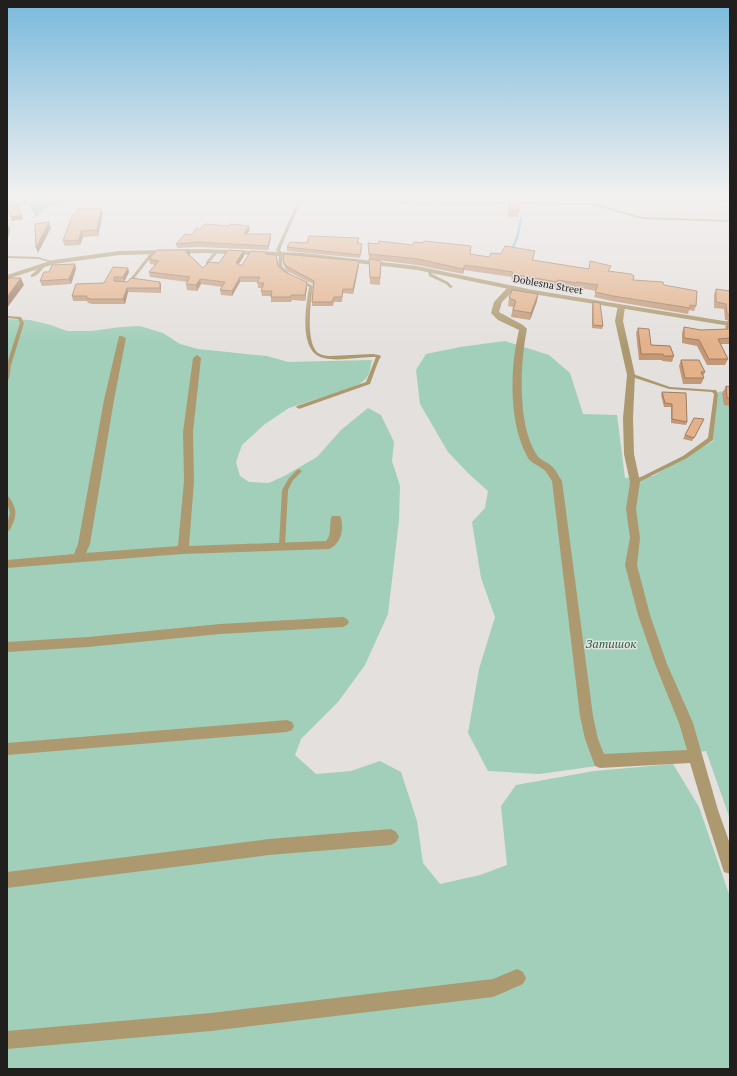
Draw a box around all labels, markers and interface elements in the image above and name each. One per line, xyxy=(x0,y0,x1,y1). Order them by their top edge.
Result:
street label: Doblesna Street xyxy=(512,272,584,297)
park label: Затишок xyxy=(586,636,636,651)

